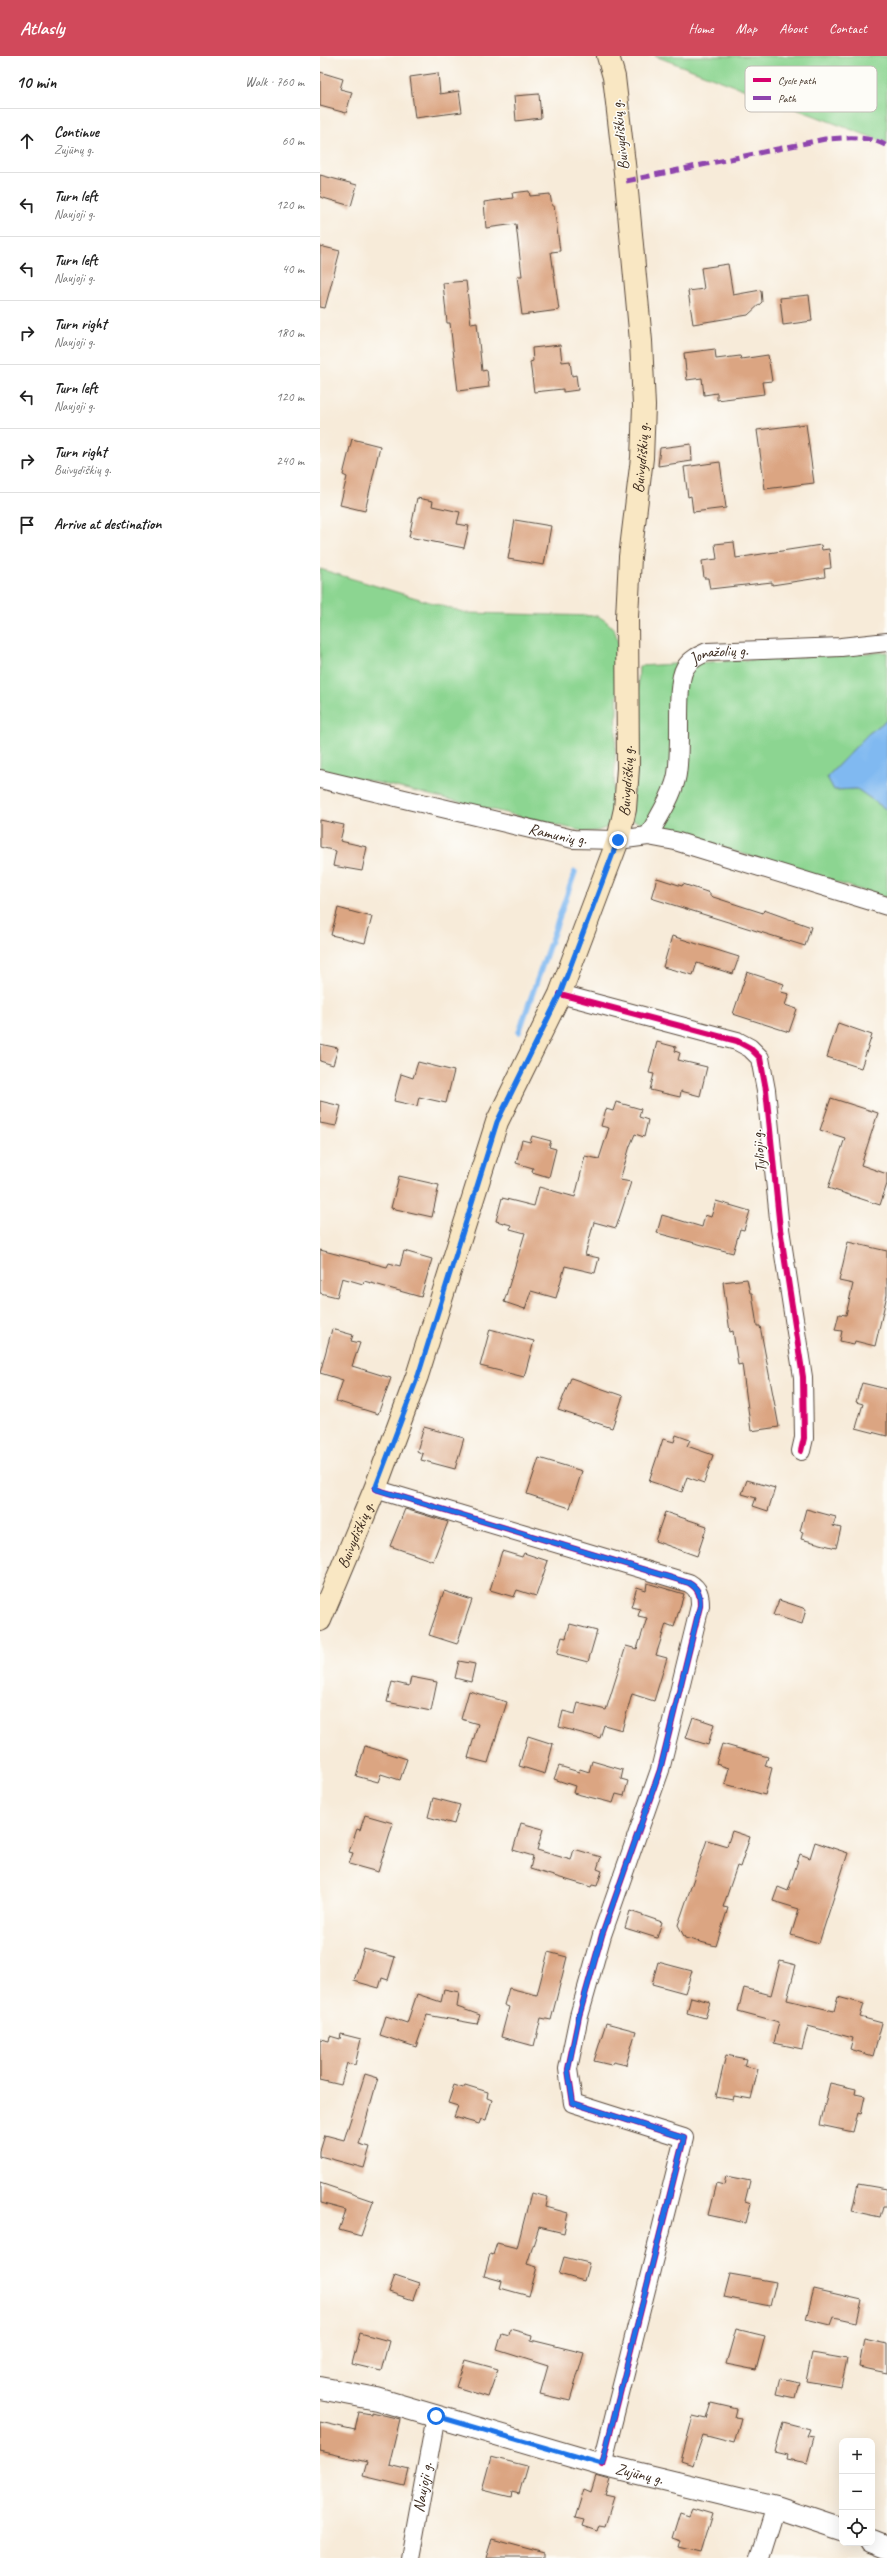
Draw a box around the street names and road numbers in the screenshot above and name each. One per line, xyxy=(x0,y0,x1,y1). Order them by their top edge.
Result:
street label: Buivydiškių g. xyxy=(606,98,634,171)
street label: Buivydiškių g. xyxy=(628,421,653,494)
street label: Jonažolių g. xyxy=(685,640,749,669)
street label: Buivydiškių g. xyxy=(614,745,638,818)
street label: Ramunių g. xyxy=(526,819,588,849)
street label: Tylioji g. xyxy=(747,1128,771,1173)
street label: Buivydiškių g. xyxy=(333,1498,379,1572)
street label: Zujūnų g. xyxy=(613,2459,666,2490)
street label: Naujoji g. xyxy=(409,2460,437,2514)

